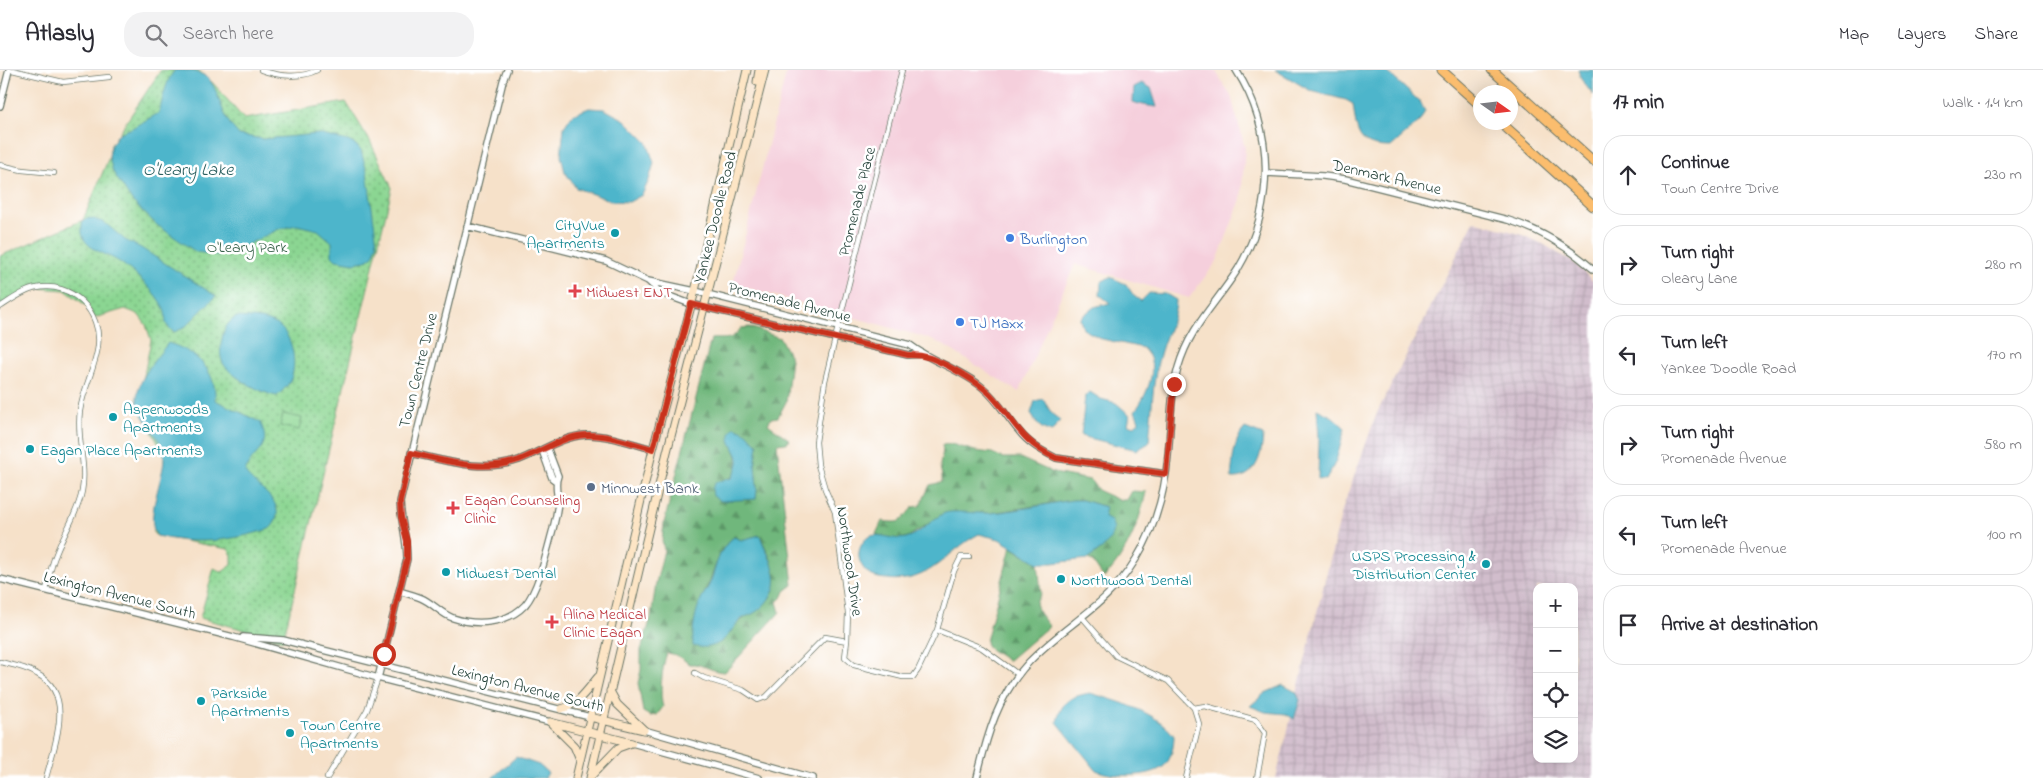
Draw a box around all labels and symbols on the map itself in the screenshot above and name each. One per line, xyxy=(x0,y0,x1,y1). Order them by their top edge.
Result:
north arrow xyxy=(1473,85,1518,130)
street label: Promenade Place xyxy=(833,144,883,259)
street label: Yankee Doodle Road xyxy=(688,149,744,286)
street label: Denmark Avenue xyxy=(1328,153,1444,202)
water label: O'Leary Lake xyxy=(143,158,234,184)
place label: CityVue Apartments xyxy=(526,214,606,256)
marker: CityVue Apartments xyxy=(609,227,621,239)
place label: Burlington xyxy=(1019,228,1087,252)
marker: Burlington xyxy=(1004,232,1016,244)
park label: O'Leary Park xyxy=(207,236,288,260)
street label: Promenade Avenue xyxy=(726,276,854,330)
place label: Midwest ENT xyxy=(586,281,672,305)
marker: Midwest ENT xyxy=(568,284,582,298)
street label: Town Centre Drive xyxy=(393,310,445,431)
place label: TJ Maxx xyxy=(970,312,1024,336)
marker: TJ Maxx xyxy=(954,316,966,328)
route end xyxy=(1163,373,1186,396)
place label: Aspenwoods Apartments xyxy=(123,398,209,440)
marker: Aspenwoods Apartments xyxy=(107,411,119,423)
place label: Eagan Place Apartments xyxy=(40,439,203,463)
marker: Eagan Place Apartments xyxy=(24,443,36,455)
place label: Minnwest Bank xyxy=(601,477,700,501)
marker: Minnwest Bank xyxy=(585,481,597,493)
place label: Eagan Counseling Clinic xyxy=(464,489,580,531)
marker: Eagan Counseling Clinic xyxy=(446,501,460,515)
street label: Northwood Drive xyxy=(829,505,869,618)
place label: USPS Processing & Distribution Center xyxy=(1352,545,1477,587)
marker: USPS Processing & Distribution Center xyxy=(1480,558,1492,570)
place label: Midwest Dental xyxy=(456,562,557,586)
street label: Lexington Avenue South xyxy=(41,565,198,626)
marker: Midwest Dental xyxy=(440,566,452,578)
place label: Northwood Dental xyxy=(1071,569,1192,593)
marker: Northwood Dental xyxy=(1055,573,1067,585)
place label: Alina Medical Clinic Eagan xyxy=(563,603,646,645)
marker: Alina Medical Clinic Eagan xyxy=(545,615,559,629)
route start xyxy=(373,643,396,666)
street label: Lexington Avenue South xyxy=(449,658,606,719)
place label: Parkside Apartments xyxy=(211,682,290,724)
marker: Parkside Apartments xyxy=(195,695,207,707)
place label: Town Centre Apartments xyxy=(300,714,381,756)
marker: Town Centre Apartments xyxy=(284,727,296,739)

